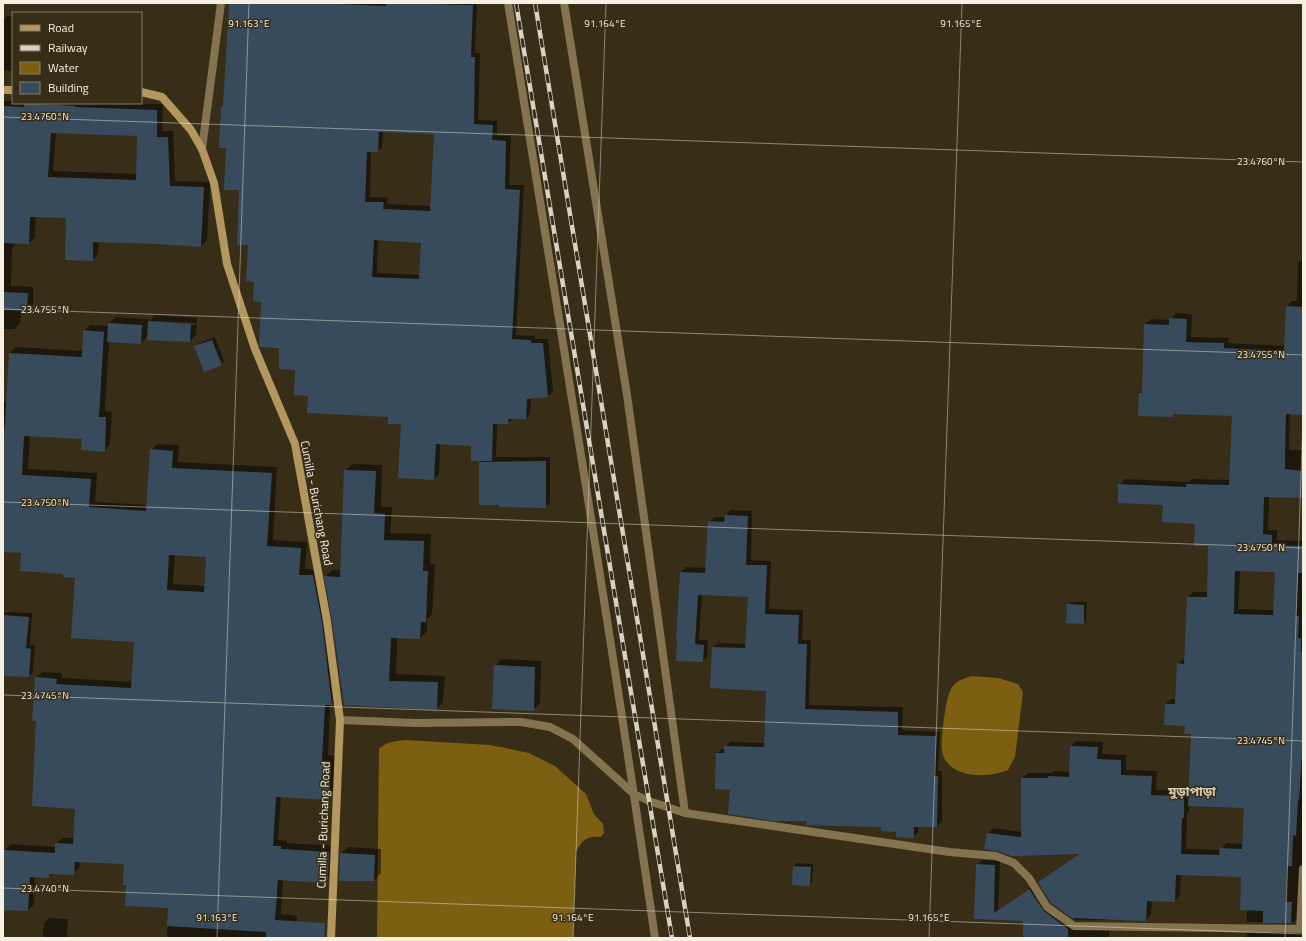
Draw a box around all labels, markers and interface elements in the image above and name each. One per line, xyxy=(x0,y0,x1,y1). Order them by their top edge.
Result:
legend xyxy=(12,12,142,104)
text: 91.163°E xyxy=(228,16,270,31)
text: 91.164°E xyxy=(584,16,626,31)
text: 91.165°E xyxy=(940,16,982,31)
text: Road xyxy=(48,18,74,37)
text: Railway xyxy=(48,38,88,57)
text: Water xyxy=(48,58,79,77)
text: Building xyxy=(48,78,89,97)
text: 23.4760°N xyxy=(21,109,69,124)
text: 23.4760°N xyxy=(1237,154,1285,169)
text: 23.4755°N xyxy=(21,302,69,317)
text: 23.4755°N xyxy=(1237,347,1285,362)
street label: Cumilla - Burichang Road xyxy=(296,439,338,567)
text: 23.4750°N xyxy=(21,495,69,510)
text: 23.4750°N xyxy=(1237,540,1285,555)
text: 23.4745°N xyxy=(21,688,69,703)
text: 23.4745°N xyxy=(1237,733,1285,748)
street label: Cumilla - Burichang Road xyxy=(311,761,335,889)
district label: মুড়াপাড়া xyxy=(1167,781,1216,801)
text: 23.4740°N xyxy=(21,881,69,896)
text: 91.163°E xyxy=(196,910,238,925)
text: 91.164°E xyxy=(552,910,594,925)
text: 91.165°E xyxy=(908,910,950,925)

